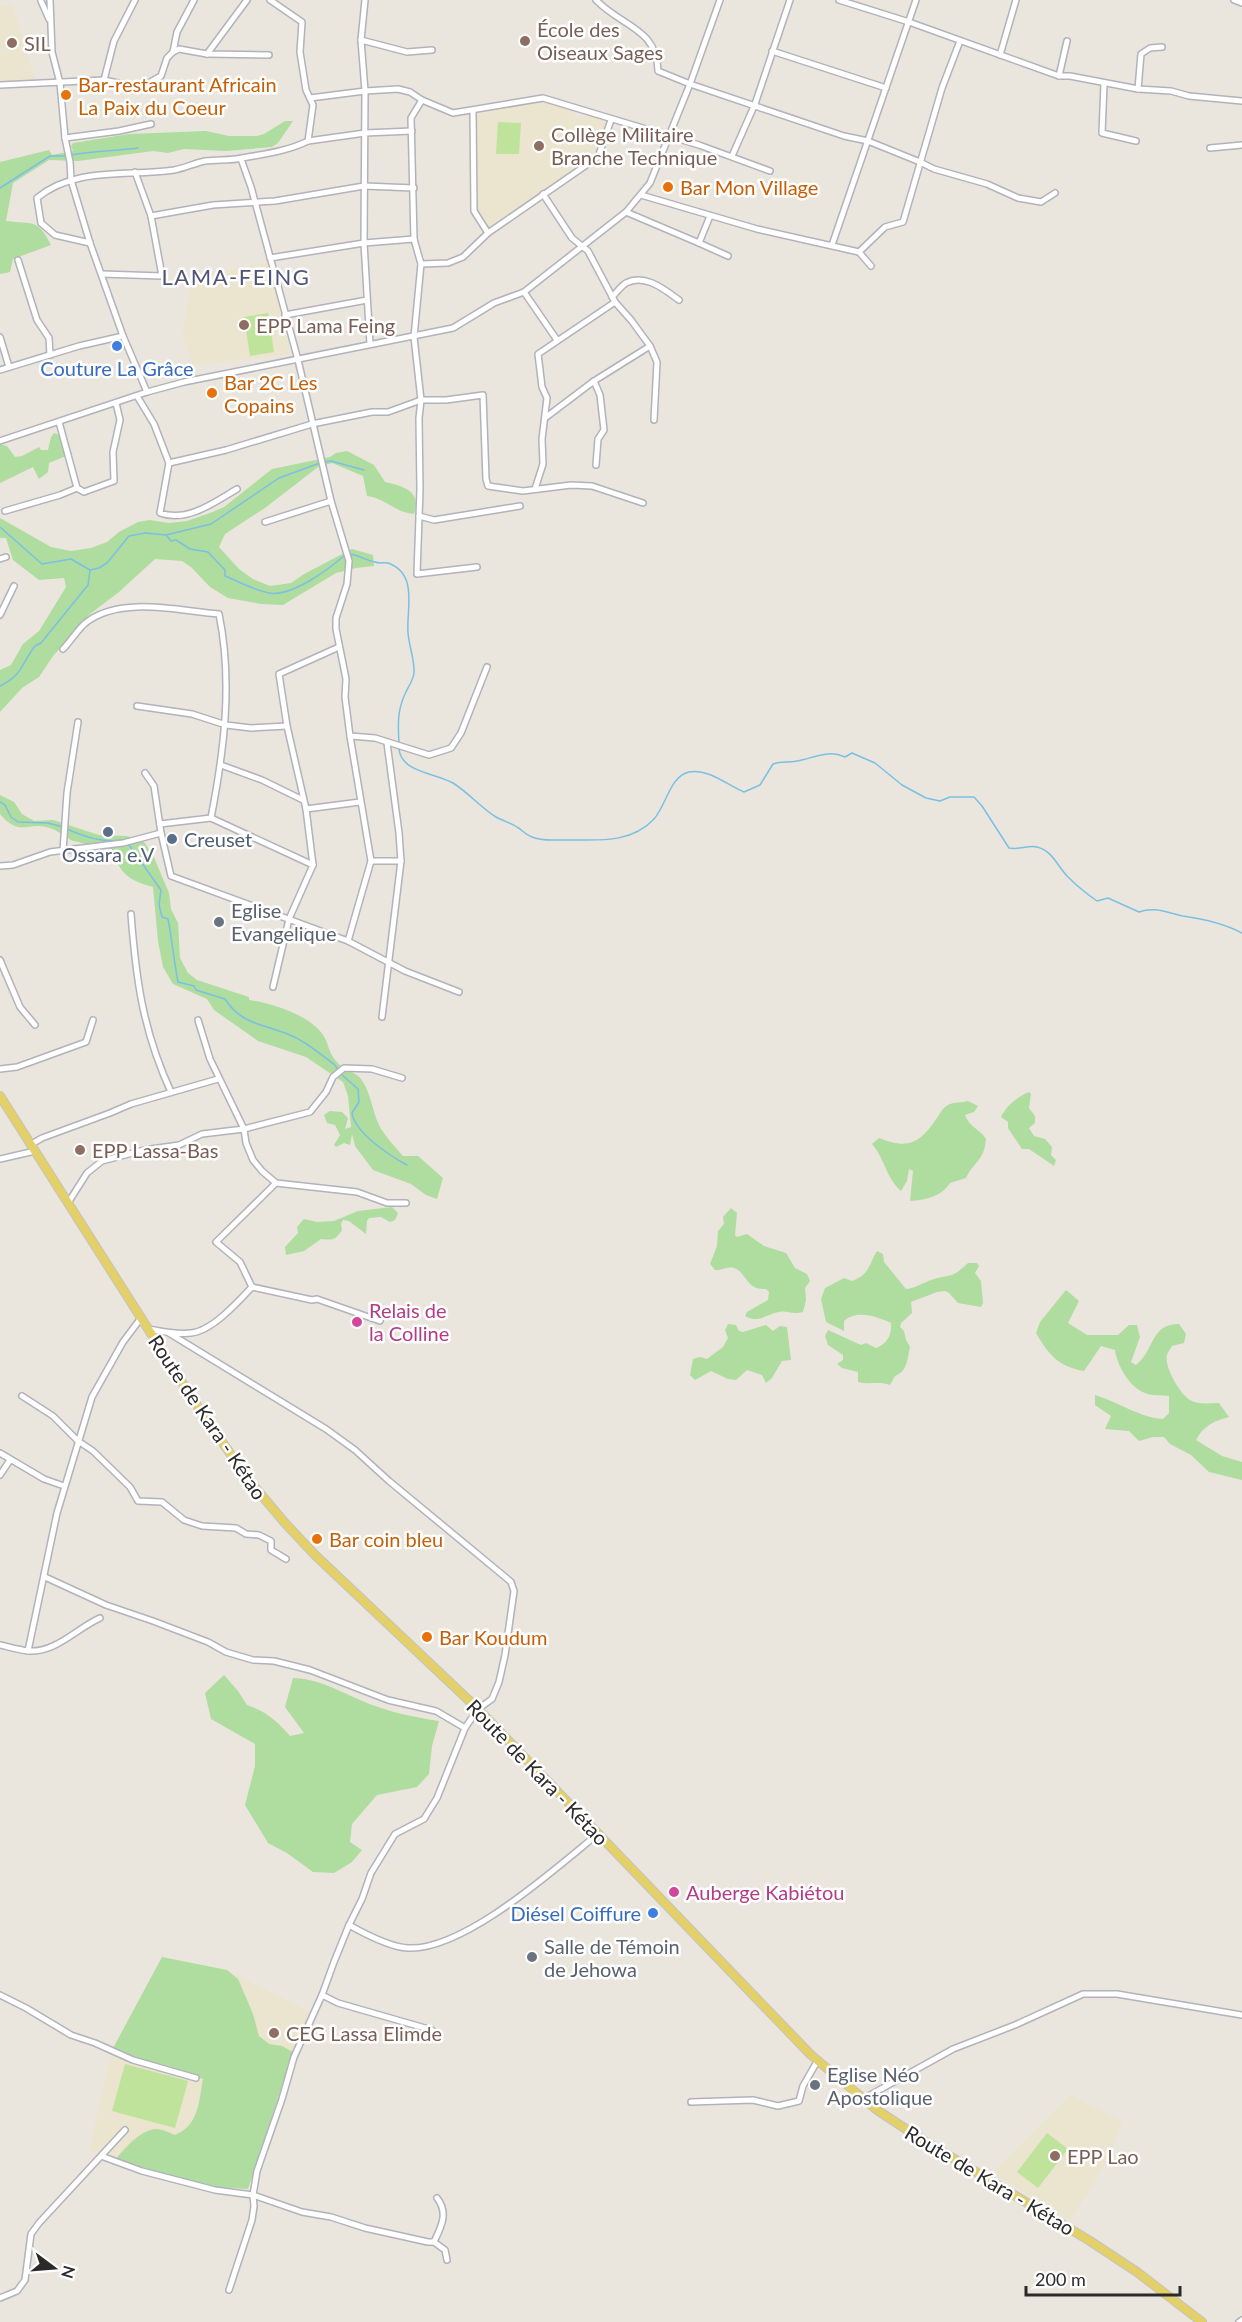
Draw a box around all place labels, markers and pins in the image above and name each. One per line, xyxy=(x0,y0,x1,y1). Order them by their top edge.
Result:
place label: École des Oiseaux Sages xyxy=(537,17,663,64)
place label: SIL xyxy=(24,31,51,55)
marker: École des Oiseaux Sages xyxy=(518,34,532,48)
marker: SIL xyxy=(5,36,19,50)
place label: Bar-restaurant Africain La Paix du Coeur xyxy=(78,72,277,119)
marker: Bar-restaurant Africain La Paix du Coeur xyxy=(59,88,73,102)
place label: Collège Militaire Branche Technique xyxy=(551,122,717,169)
marker: Collège Militaire Branche Technique xyxy=(532,139,546,153)
place label: Bar Mon Village xyxy=(680,175,818,199)
marker: Bar Mon Village xyxy=(661,180,675,194)
place label: EPP Lama Feing xyxy=(256,313,395,337)
marker: EPP Lama Feing xyxy=(237,318,251,332)
marker: Couture La Grâce xyxy=(110,339,124,353)
place label: Couture La Grâce xyxy=(40,356,194,380)
place label: Bar 2C Les Copains xyxy=(224,370,318,417)
marker: Bar 2C Les Copains xyxy=(205,386,219,400)
marker: Ossara e.V xyxy=(101,825,115,839)
place label: Creuset xyxy=(184,827,252,851)
marker: Creuset xyxy=(165,832,179,846)
place label: Ossara e.V xyxy=(62,842,155,866)
place label: Eglise Evangelique xyxy=(231,898,337,945)
marker: Eglise Evangelique xyxy=(212,915,226,929)
place label: EPP Lassa-Bas xyxy=(92,1138,218,1162)
marker: EPP Lassa-Bas xyxy=(73,1143,87,1157)
place label: Relais de la Colline xyxy=(369,1298,449,1345)
marker: Relais de la Colline xyxy=(350,1315,364,1329)
place label: Bar coin bleu xyxy=(329,1527,443,1551)
marker: Bar coin bleu xyxy=(310,1532,324,1546)
place label: Bar Koudum xyxy=(439,1625,547,1649)
marker: Bar Koudum xyxy=(420,1630,434,1644)
place label: Auberge Kabiétou xyxy=(686,1880,844,1904)
marker: Auberge Kabiétou xyxy=(667,1885,681,1899)
place label: Diésel Coiffure xyxy=(510,1901,641,1925)
marker: Diésel Coiffure xyxy=(646,1906,660,1920)
place label: Salle de Témoin de Jehowa xyxy=(544,1934,680,1981)
marker: Salle de Témoin de Jehowa xyxy=(525,1950,539,1964)
place label: CEG Lassa Elimde xyxy=(286,2021,442,2045)
marker: CEG Lassa Elimde xyxy=(267,2026,281,2040)
place label: Eglise Néo Apostolique xyxy=(827,2062,933,2109)
marker: Eglise Néo Apostolique xyxy=(808,2078,822,2092)
place label: EPP Lao xyxy=(1067,2144,1139,2168)
marker: EPP Lao xyxy=(1048,2149,1062,2163)

